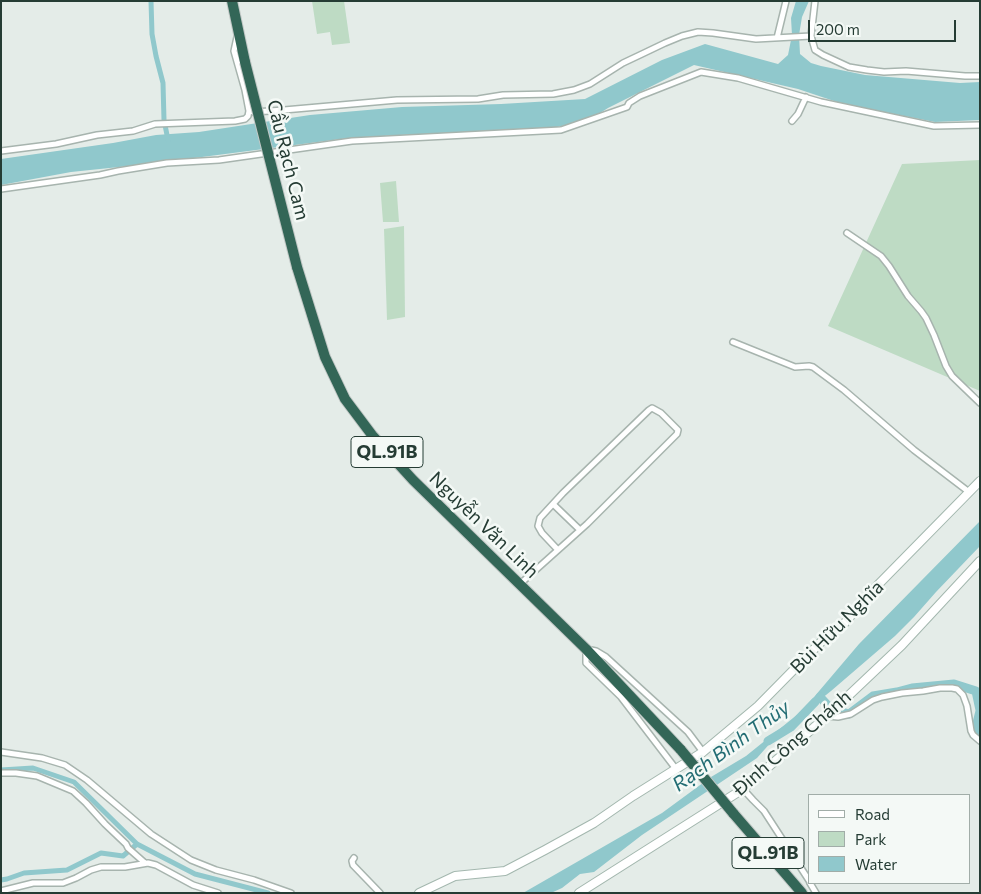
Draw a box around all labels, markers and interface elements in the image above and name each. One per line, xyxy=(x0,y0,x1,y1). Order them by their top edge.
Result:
scale bar xyxy=(811,10,958,42)
text: 200 m xyxy=(816,20,860,38)
street label: Cầu Rạch Cam xyxy=(262,98,314,222)
road number: QL.91B xyxy=(351,437,423,468)
street label: Nguyễn Văn Linh xyxy=(425,467,543,583)
street label: Bùi Hữu Nghĩa xyxy=(786,576,888,678)
street label: Đinh Công Chánh xyxy=(728,686,856,800)
water label: Rạch Bình Thủy xyxy=(668,695,794,797)
legend xyxy=(808,794,971,884)
text: Road xyxy=(855,805,890,823)
text: Park xyxy=(855,830,886,848)
road number: QL.91B xyxy=(732,838,804,868)
text: Water xyxy=(855,855,897,873)

